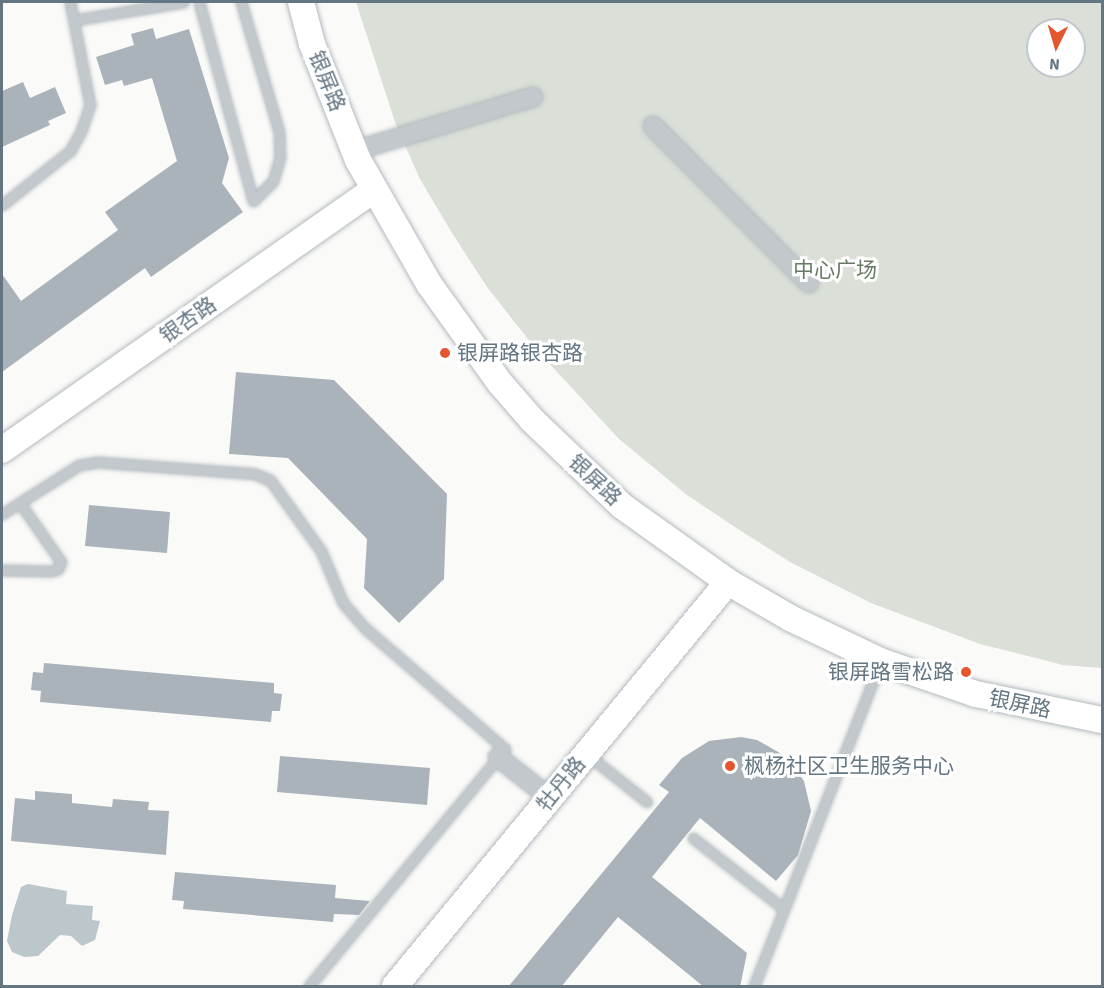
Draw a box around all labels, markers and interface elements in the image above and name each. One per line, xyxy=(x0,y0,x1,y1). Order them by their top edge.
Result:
north arrow xyxy=(1026,18,1086,78)
street label: 银屏路 xyxy=(304,47,350,115)
text: N xyxy=(1048,53,1061,75)
park label: 中心广场 xyxy=(793,257,877,283)
street label: 银杏路 xyxy=(155,292,221,348)
place label: 银屏路银杏路 xyxy=(457,340,583,366)
marker: 银屏路银杏路 xyxy=(438,346,452,360)
street label: 银屏路 xyxy=(563,449,627,511)
place label: 银屏路雪松路 xyxy=(828,659,954,685)
marker: 银屏路雪松路 xyxy=(959,665,973,679)
street label: 银屏路 xyxy=(987,685,1053,723)
street label: 牡丹路 xyxy=(531,752,591,816)
place label: 枫杨社区卫生服务中心 xyxy=(744,753,954,779)
marker: 枫杨社区卫生服务中心 xyxy=(721,757,739,775)

